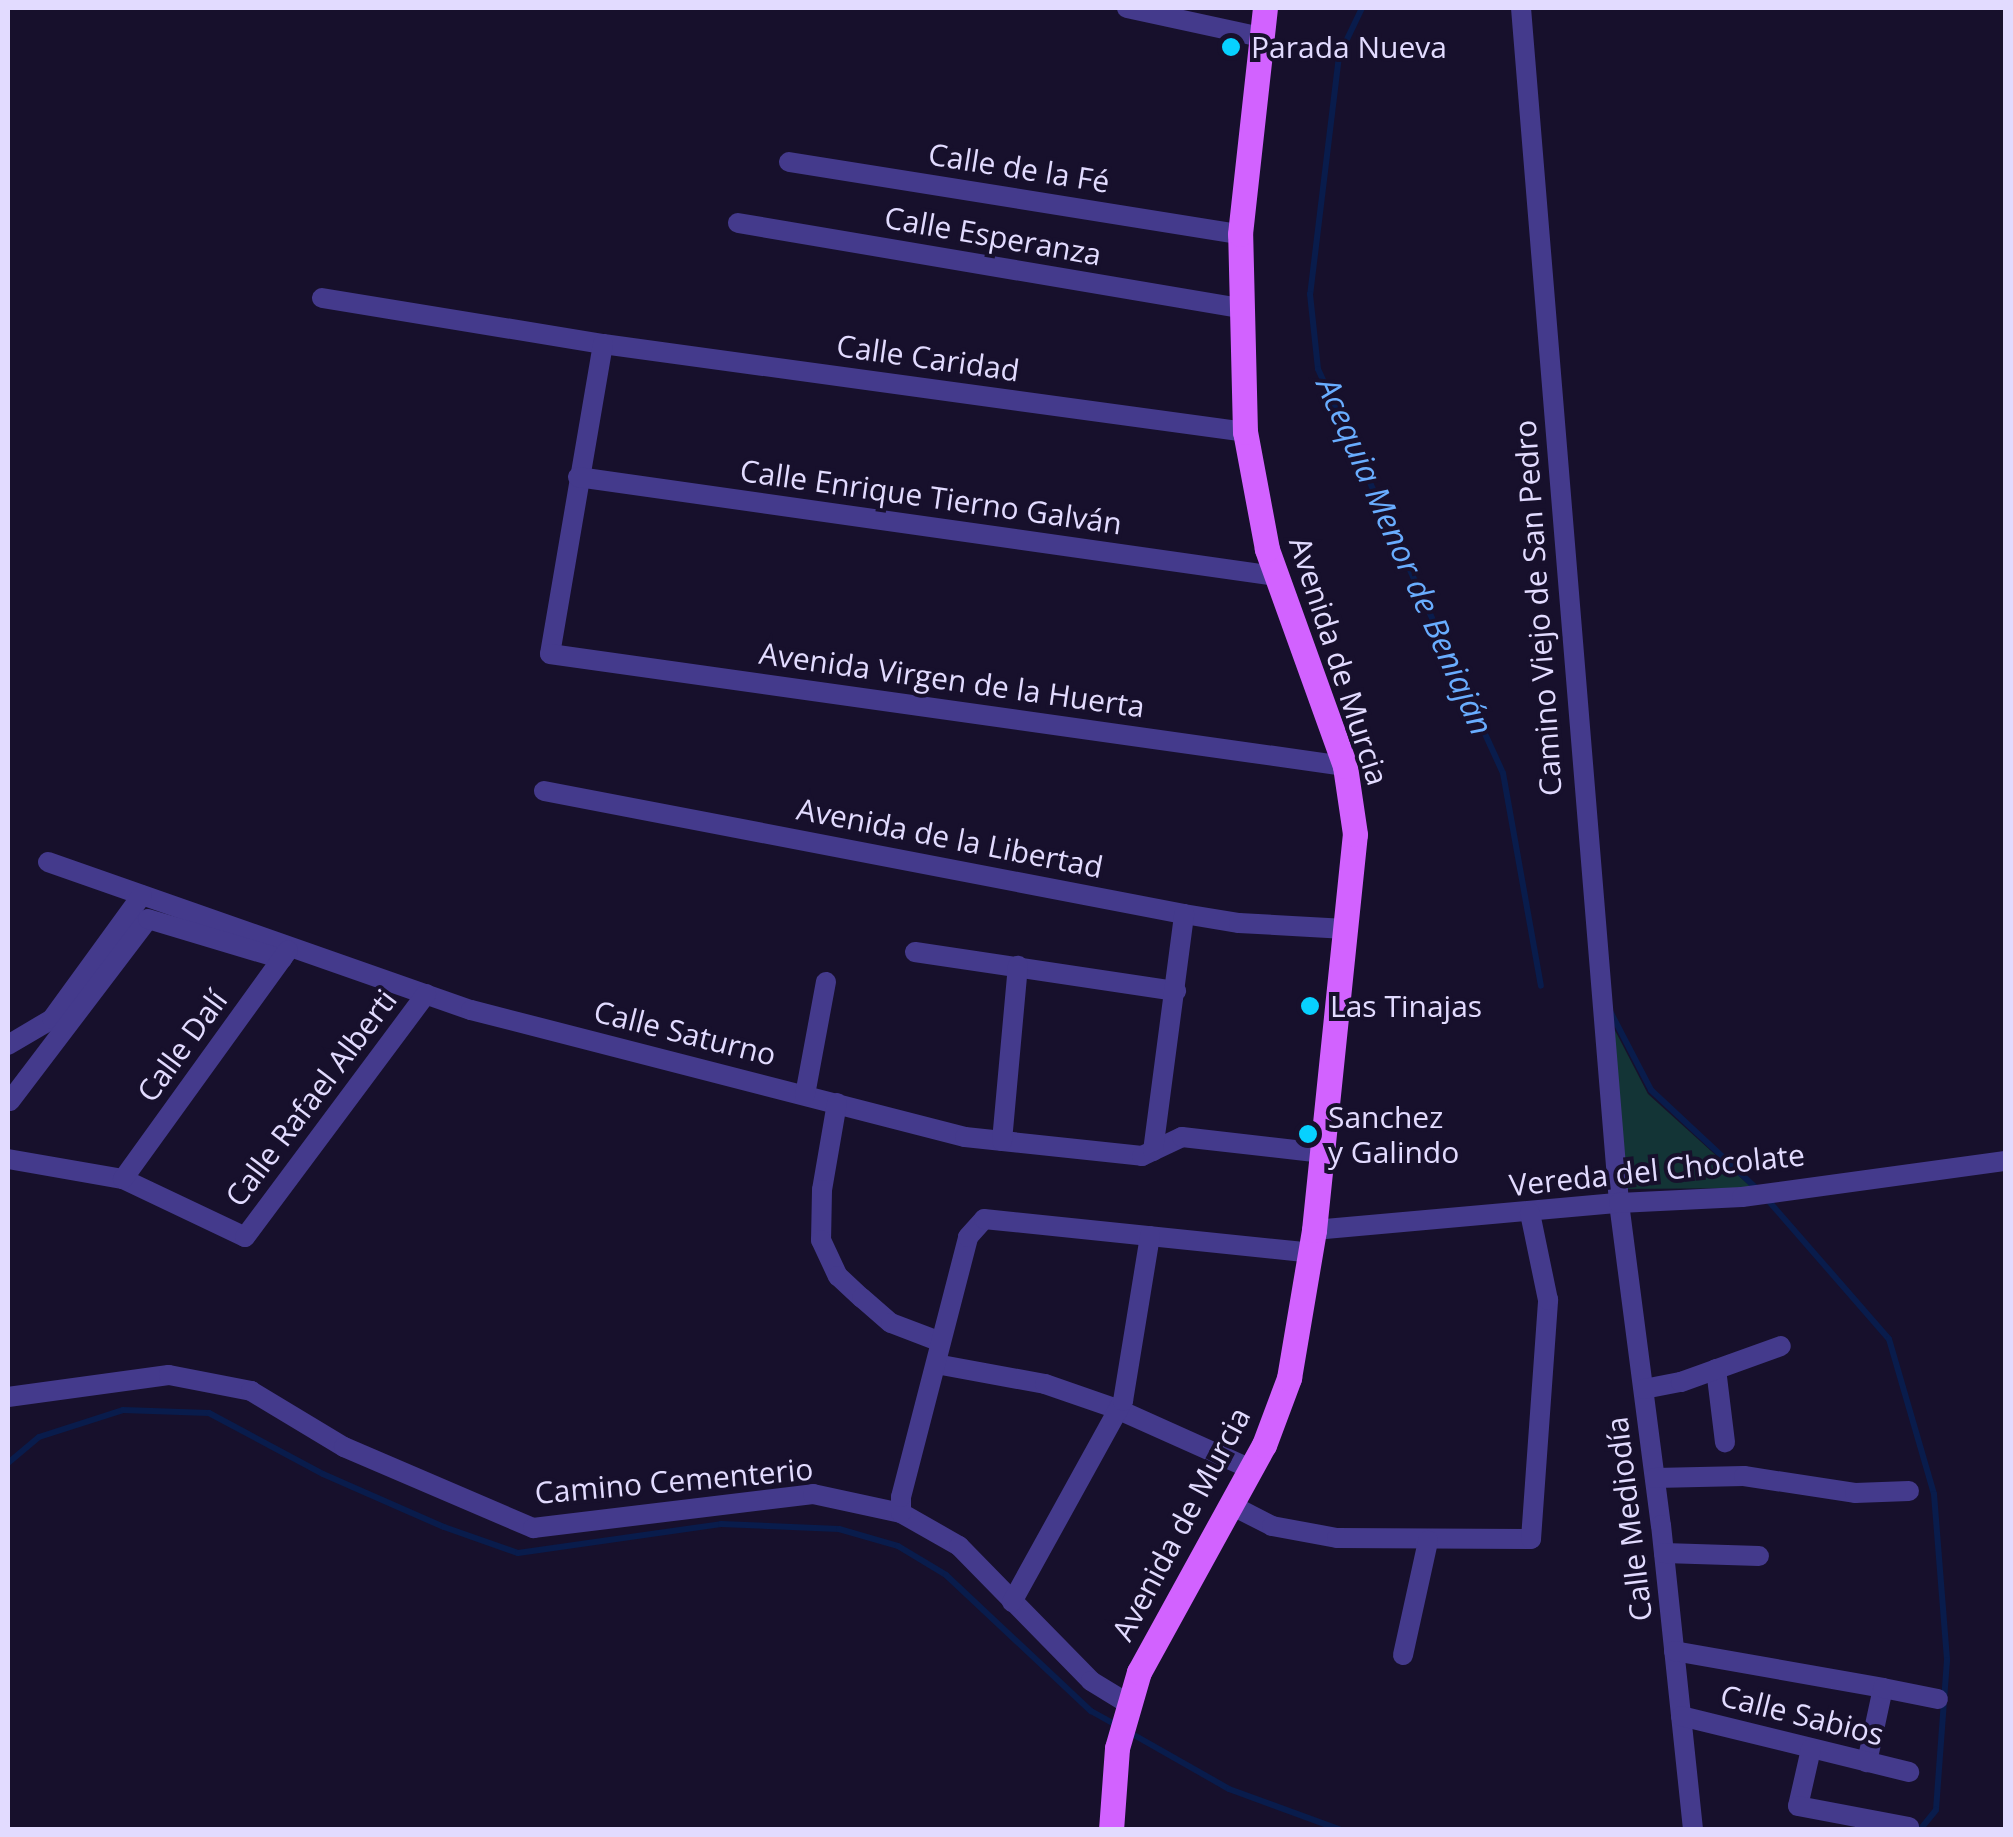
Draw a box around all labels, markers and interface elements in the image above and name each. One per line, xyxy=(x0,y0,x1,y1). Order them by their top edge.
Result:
place label: Parada Nueva xyxy=(1251,29,1447,65)
marker: Parada Nueva xyxy=(1220,36,1242,58)
street label: Calle de la Fé xyxy=(926,136,1112,200)
street label: Calle Esperanza xyxy=(882,199,1104,273)
street label: Calle Caridad xyxy=(834,327,1022,389)
water label: Acequia Menor de Beniaján xyxy=(1309,371,1501,741)
street label: Camino Viejo de San Pedro xyxy=(1507,419,1569,797)
street label: Calle Enrique Tierno Galván xyxy=(738,452,1124,542)
street label: Avenida de Murcia xyxy=(1282,532,1396,790)
street label: Avenida Virgen de la Huerta xyxy=(757,635,1147,725)
street label: Avenida de la Libertad xyxy=(794,791,1106,885)
street label: Calle Dalí xyxy=(130,983,234,1109)
street label: Calle Rafael Alberti xyxy=(218,983,404,1213)
place label: Las Tinajas xyxy=(1330,988,1482,1024)
street label: Calle Saturno xyxy=(590,993,780,1073)
marker: Las Tinajas xyxy=(1299,995,1321,1017)
place label: Sanchez y Galindo xyxy=(1328,1099,1459,1170)
marker: Sanchez y Galindo xyxy=(1297,1123,1319,1145)
street label: Vereda del Chocolate xyxy=(1508,1137,1806,1203)
street label: Avenida de Murcia xyxy=(1104,1401,1258,1647)
street label: Calle Mediodía xyxy=(1599,1415,1659,1623)
street label: Camino Cementerio xyxy=(533,1451,815,1511)
street label: Calle Sabios xyxy=(1717,1677,1887,1753)

